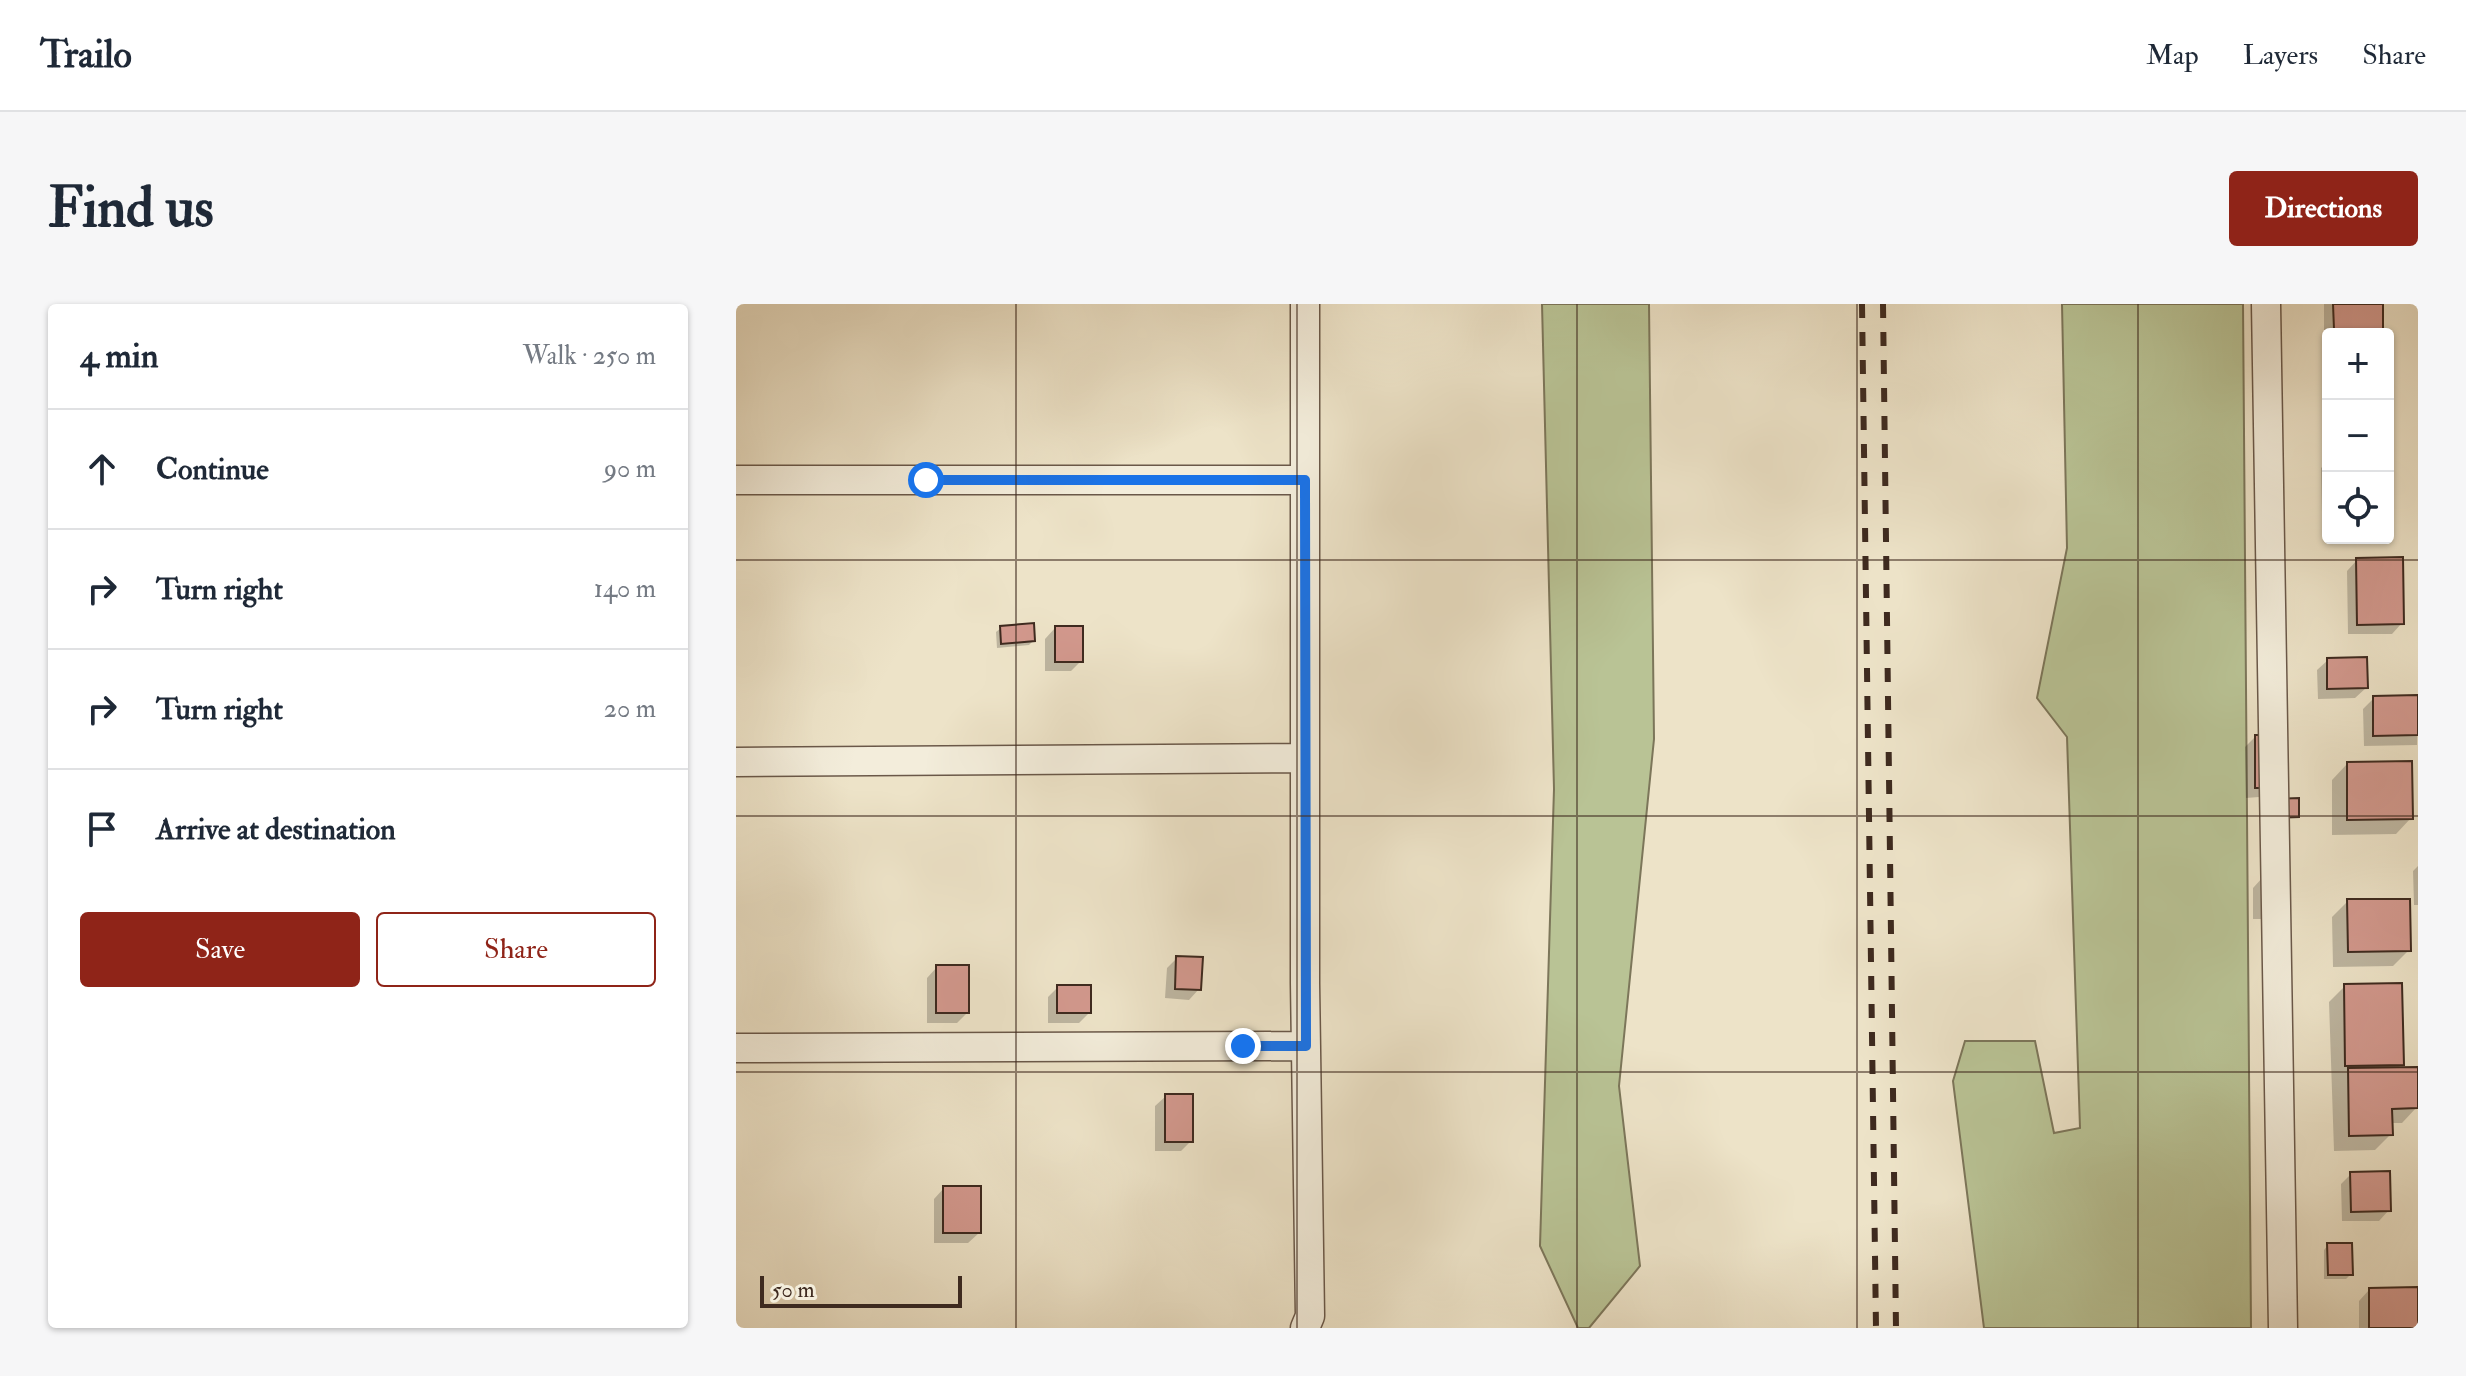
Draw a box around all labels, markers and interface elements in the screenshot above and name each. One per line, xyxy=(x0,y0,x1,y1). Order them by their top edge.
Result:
text: Trailo xyxy=(40,31,132,79)
text: Map xyxy=(2146,38,2199,73)
text: Layers xyxy=(2243,38,2318,73)
text: Share xyxy=(2362,38,2426,73)
button: Directions xyxy=(2229,171,2418,246)
text: Find us xyxy=(48,173,214,244)
map controls xyxy=(2322,328,2394,544)
button: + xyxy=(2322,328,2394,400)
text: 4 min xyxy=(80,335,158,378)
text: Walk · 250 m xyxy=(523,340,656,372)
button: − xyxy=(2322,400,2394,472)
icon: ahead xyxy=(80,447,124,491)
text: Continue xyxy=(156,451,269,488)
text: 90 m xyxy=(604,453,656,485)
route start xyxy=(908,462,944,498)
button: locate xyxy=(2322,472,2394,544)
icon: right xyxy=(80,567,124,611)
text: Turn right xyxy=(156,571,283,608)
text: 140 m xyxy=(594,573,656,605)
icon: right xyxy=(80,687,124,731)
text: Turn right xyxy=(156,691,283,728)
text: 20 m xyxy=(604,693,656,725)
icon: arrive xyxy=(80,807,124,851)
text: Arrive at destination xyxy=(156,811,396,848)
button: Save xyxy=(80,912,360,987)
button: Share xyxy=(376,912,656,987)
route end xyxy=(1225,1028,1261,1064)
scale bar xyxy=(760,1272,962,1308)
text: 50 m xyxy=(772,1276,814,1304)

